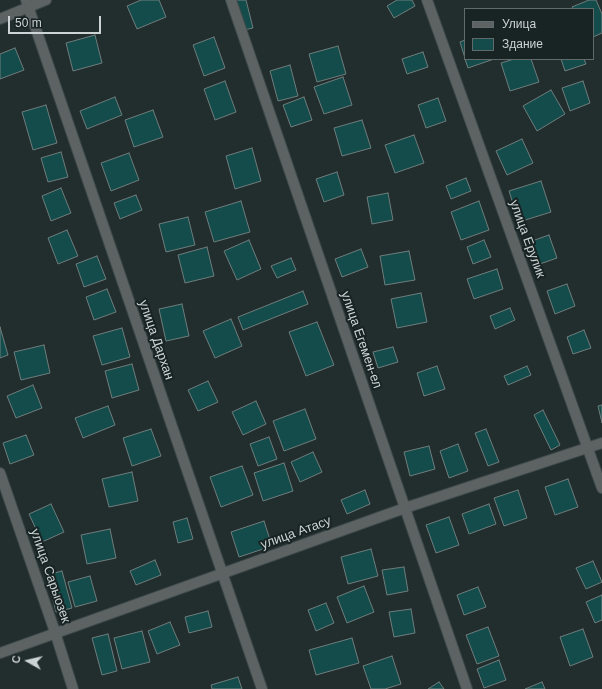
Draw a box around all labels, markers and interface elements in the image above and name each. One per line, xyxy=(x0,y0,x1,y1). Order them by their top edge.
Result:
scale bar xyxy=(10,8,103,34)
legend xyxy=(464,8,594,60)
text: 50 m xyxy=(15,16,42,30)
text: Улица xyxy=(502,17,536,31)
text: Здание xyxy=(502,37,543,51)
street label: улица Ерулик xyxy=(506,198,548,280)
street label: улица Егемен-ел xyxy=(337,289,385,391)
street label: улица Дархан xyxy=(135,298,177,382)
street label: улица Атасу xyxy=(259,513,333,553)
street label: улица Сарыозек xyxy=(27,527,73,625)
north arrow xyxy=(8,641,48,681)
text: С xyxy=(10,655,23,664)

